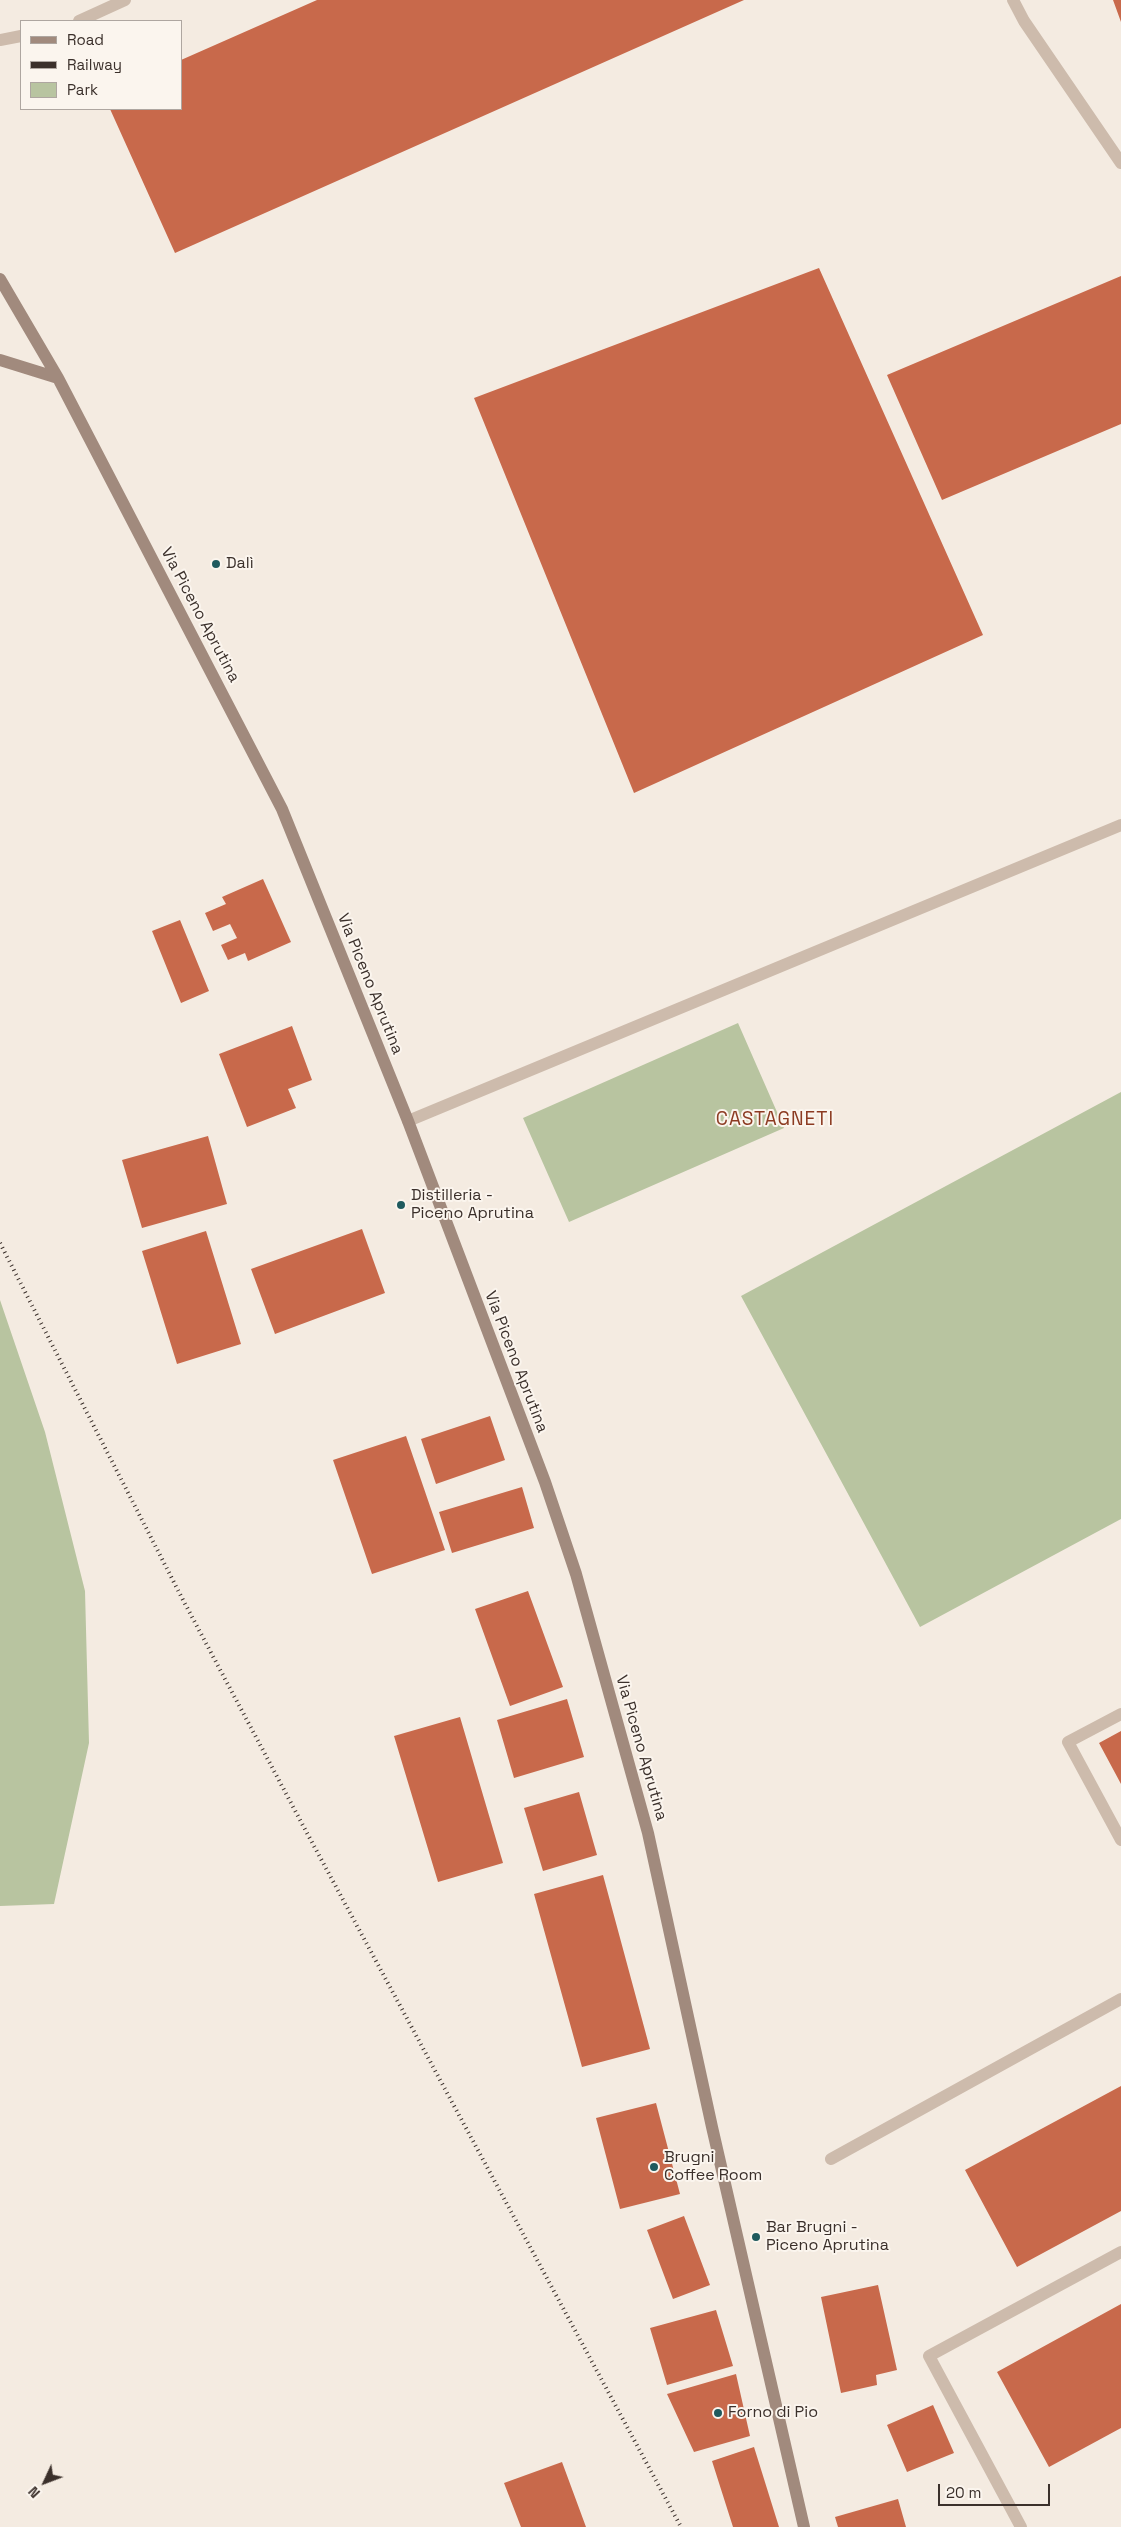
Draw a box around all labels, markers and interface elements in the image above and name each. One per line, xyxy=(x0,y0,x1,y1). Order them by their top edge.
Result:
legend xyxy=(20,20,182,110)
text: Road xyxy=(67,30,104,49)
text: Railway xyxy=(67,55,122,74)
text: Park xyxy=(67,80,98,99)
street label: Via Piceno Aprutina xyxy=(156,544,244,686)
place label: Dalì xyxy=(226,554,254,574)
marker: Dalì xyxy=(210,558,222,570)
street label: Via Piceno Aprutina xyxy=(333,911,407,1057)
district label: CASTAGNETI xyxy=(715,1109,835,1131)
place label: Distilleria - Piceno Aprutina xyxy=(411,1186,534,1224)
marker: Distilleria - Piceno Aprutina xyxy=(395,1199,407,1211)
street label: Via Piceno Aprutina xyxy=(480,1289,552,1435)
street label: Via Piceno Aprutina xyxy=(611,1673,671,1823)
place label: Brugni Coffee Room xyxy=(664,2148,762,2186)
marker: Brugni Coffee Room xyxy=(648,2161,660,2173)
place label: Bar Brugni - Piceno Aprutina xyxy=(766,2218,889,2256)
marker: Bar Brugni - Piceno Aprutina xyxy=(750,2231,762,2243)
place label: Forno di Pio xyxy=(728,2403,818,2423)
marker: Forno di Pio xyxy=(712,2407,724,2419)
north arrow xyxy=(20,2457,70,2507)
scale bar xyxy=(941,2474,1054,2506)
text: N xyxy=(24,2483,44,2502)
text: 20 m xyxy=(946,2483,981,2502)

